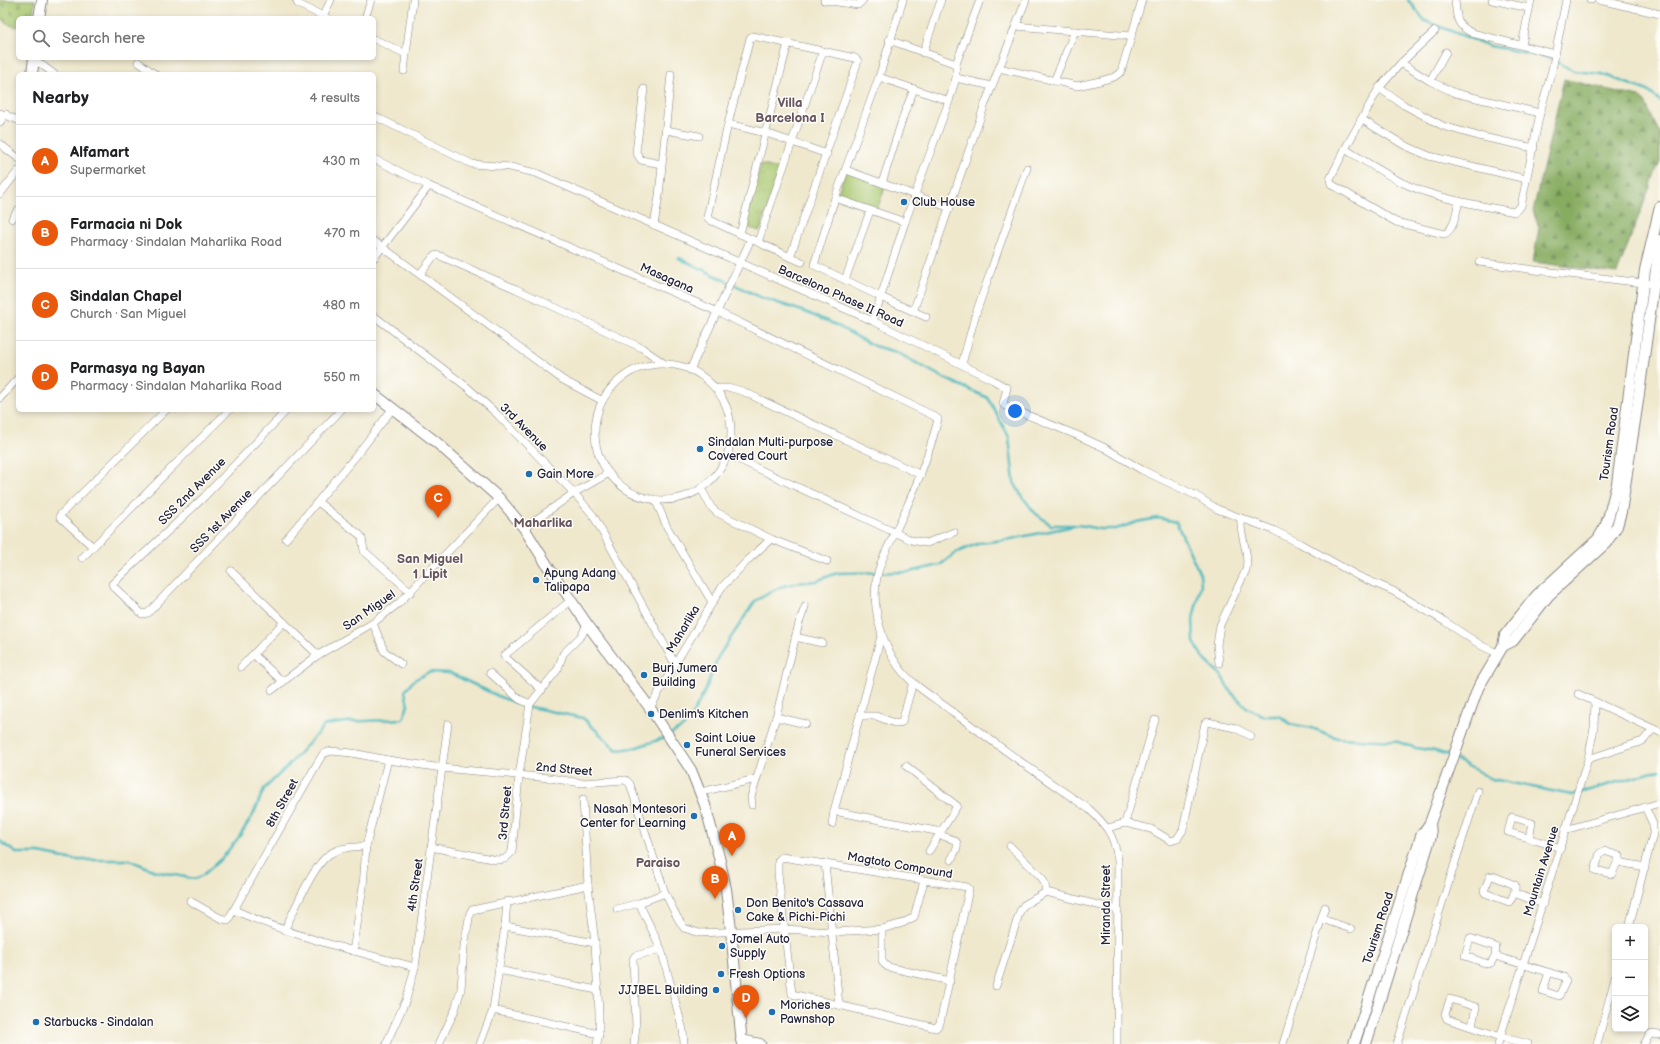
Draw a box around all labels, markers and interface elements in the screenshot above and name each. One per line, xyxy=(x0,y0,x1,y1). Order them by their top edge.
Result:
search box xyxy=(16,16,376,60)
icon: search xyxy=(30,27,52,49)
text: Search here xyxy=(62,29,145,48)
text: Nearby xyxy=(32,88,89,108)
text: 4 results xyxy=(310,90,360,106)
district label: Villa Barcelona I xyxy=(755,95,825,126)
text: Alfamart xyxy=(70,143,129,162)
text: A xyxy=(41,153,49,169)
text: 430 m xyxy=(322,153,360,169)
text: Supermarket xyxy=(70,162,146,178)
place label: Club House xyxy=(912,195,975,210)
marker: Club House xyxy=(899,197,909,207)
text: Farmacia ni Dok xyxy=(70,215,182,234)
text: B xyxy=(40,225,50,241)
text: 470 m xyxy=(324,225,360,241)
text: Pharmacy · Sindalan Maharlika Road xyxy=(70,234,282,250)
street label: Masagana xyxy=(638,260,696,297)
street label: Barcelona Phase II Road xyxy=(776,262,906,331)
text: Sindalan Chapel xyxy=(70,287,182,306)
text: C xyxy=(40,297,50,313)
text: 480 m xyxy=(323,297,360,313)
text: Church · San Miguel xyxy=(70,306,186,322)
text: Parmasya ng Bayan xyxy=(70,359,205,378)
text: D xyxy=(40,369,50,385)
text: 550 m xyxy=(323,369,360,385)
text: Pharmacy · Sindalan Maharlika Road xyxy=(70,378,282,394)
street label: 3rd Avenue xyxy=(496,400,551,455)
your location xyxy=(1005,401,1025,421)
street label: Tourism Road xyxy=(1597,406,1622,482)
place label: Sindalan Multi-purpose Covered Court xyxy=(708,435,833,464)
marker: Sindalan Multi-purpose Covered Court xyxy=(695,444,705,454)
street label: SSS 2nd Avenue xyxy=(155,454,229,528)
place label: Gain More xyxy=(537,467,594,482)
marker: Gain More xyxy=(524,469,534,479)
pin: C xyxy=(425,485,451,518)
street label: SSS 1st Avenue xyxy=(187,486,256,556)
district label: Maharlika xyxy=(514,515,572,531)
district label: San Miguel 1 Lipit xyxy=(397,551,463,582)
place label: Apung Adang Talipapa xyxy=(544,566,616,595)
marker: Apung Adang Talipapa xyxy=(531,575,541,585)
street label: San Miguel xyxy=(340,587,398,634)
street label: Maharlika xyxy=(663,603,704,656)
place label: Burj Jumera Building xyxy=(652,661,718,690)
marker: Burj Jumera Building xyxy=(639,670,649,680)
place label: Denlim's Kitchen xyxy=(659,707,749,722)
marker: Denlim's Kitchen xyxy=(646,709,656,719)
place label: Saint Loiue Funeral Services xyxy=(695,731,786,760)
marker: Saint Loiue Funeral Services xyxy=(682,740,692,750)
street label: 2nd Street xyxy=(535,760,593,779)
street label: 8th Street xyxy=(263,776,302,830)
street label: 3rd Street xyxy=(496,785,515,841)
place label: Nasah Montesori Center for Learning xyxy=(580,802,686,831)
marker: Nasah Montesori Center for Learning xyxy=(689,811,699,821)
pin: A xyxy=(719,823,745,856)
street label: Mountain Avenue xyxy=(1521,824,1562,918)
street label: Magtoto Compound xyxy=(846,849,954,882)
district label: Paraiso xyxy=(636,855,680,871)
street label: 4th Street xyxy=(404,857,427,913)
street label: Miranda Street xyxy=(1099,864,1114,945)
pin: B xyxy=(702,866,728,899)
street label: Tourism Road xyxy=(1360,890,1397,966)
place label: Don Benito's Cassava Cake & Pichi-Pichi xyxy=(746,896,864,925)
marker: Don Benito's Cassava Cake & Pichi-Pichi xyxy=(733,905,743,915)
map controls xyxy=(1612,924,1648,1032)
button: + xyxy=(1612,924,1648,960)
place label: Jomel Auto Supply xyxy=(730,932,790,961)
marker: Jomel Auto Supply xyxy=(717,941,727,951)
button: − xyxy=(1612,960,1648,996)
place label: Fresh Options xyxy=(729,967,805,982)
marker: Fresh Options xyxy=(716,969,726,979)
place label: JJJBEL Building xyxy=(619,983,708,998)
marker: JJJBEL Building xyxy=(711,985,721,995)
pin: D xyxy=(733,985,759,1018)
button: layers xyxy=(1612,996,1648,1032)
place label: Moriches Pawnshop xyxy=(780,998,835,1027)
marker: Moriches Pawnshop xyxy=(767,1007,777,1017)
place label: Starbucks - Sindalan xyxy=(44,1015,154,1030)
marker: Starbucks - Sindalan xyxy=(31,1017,41,1027)

